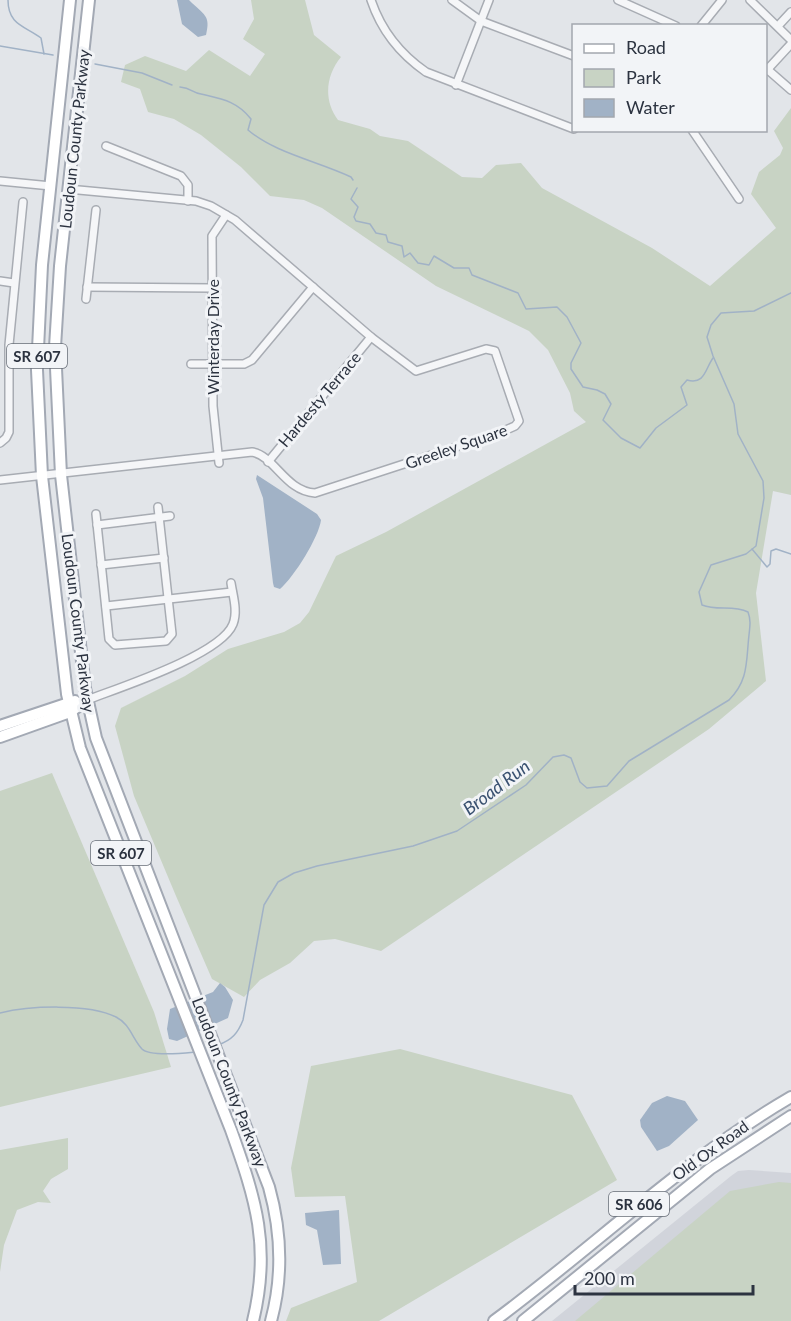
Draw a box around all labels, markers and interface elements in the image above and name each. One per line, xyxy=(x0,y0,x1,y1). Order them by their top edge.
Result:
legend xyxy=(572,24,767,132)
text: Road xyxy=(626,36,666,58)
street label: Loudoun County Parkway xyxy=(55,48,93,230)
text: Park xyxy=(626,66,662,88)
text: Water xyxy=(626,96,675,118)
street label: Winterday Drive xyxy=(203,279,222,395)
road number: SR 607 xyxy=(7,344,67,368)
street label: Hardesty Terrace xyxy=(274,348,364,450)
street label: Greeley Square xyxy=(403,420,509,472)
street label: Loudoun County Parkway xyxy=(59,532,100,714)
water label: Broad Run xyxy=(458,755,534,819)
road number: SR 607 xyxy=(91,841,151,865)
street label: Loudoun County Parkway xyxy=(189,994,271,1170)
street label: Old Ox Road xyxy=(668,1116,752,1184)
road number: SR 606 xyxy=(609,1192,669,1216)
scale bar xyxy=(575,1258,754,1296)
text: 200 m xyxy=(584,1267,635,1289)

